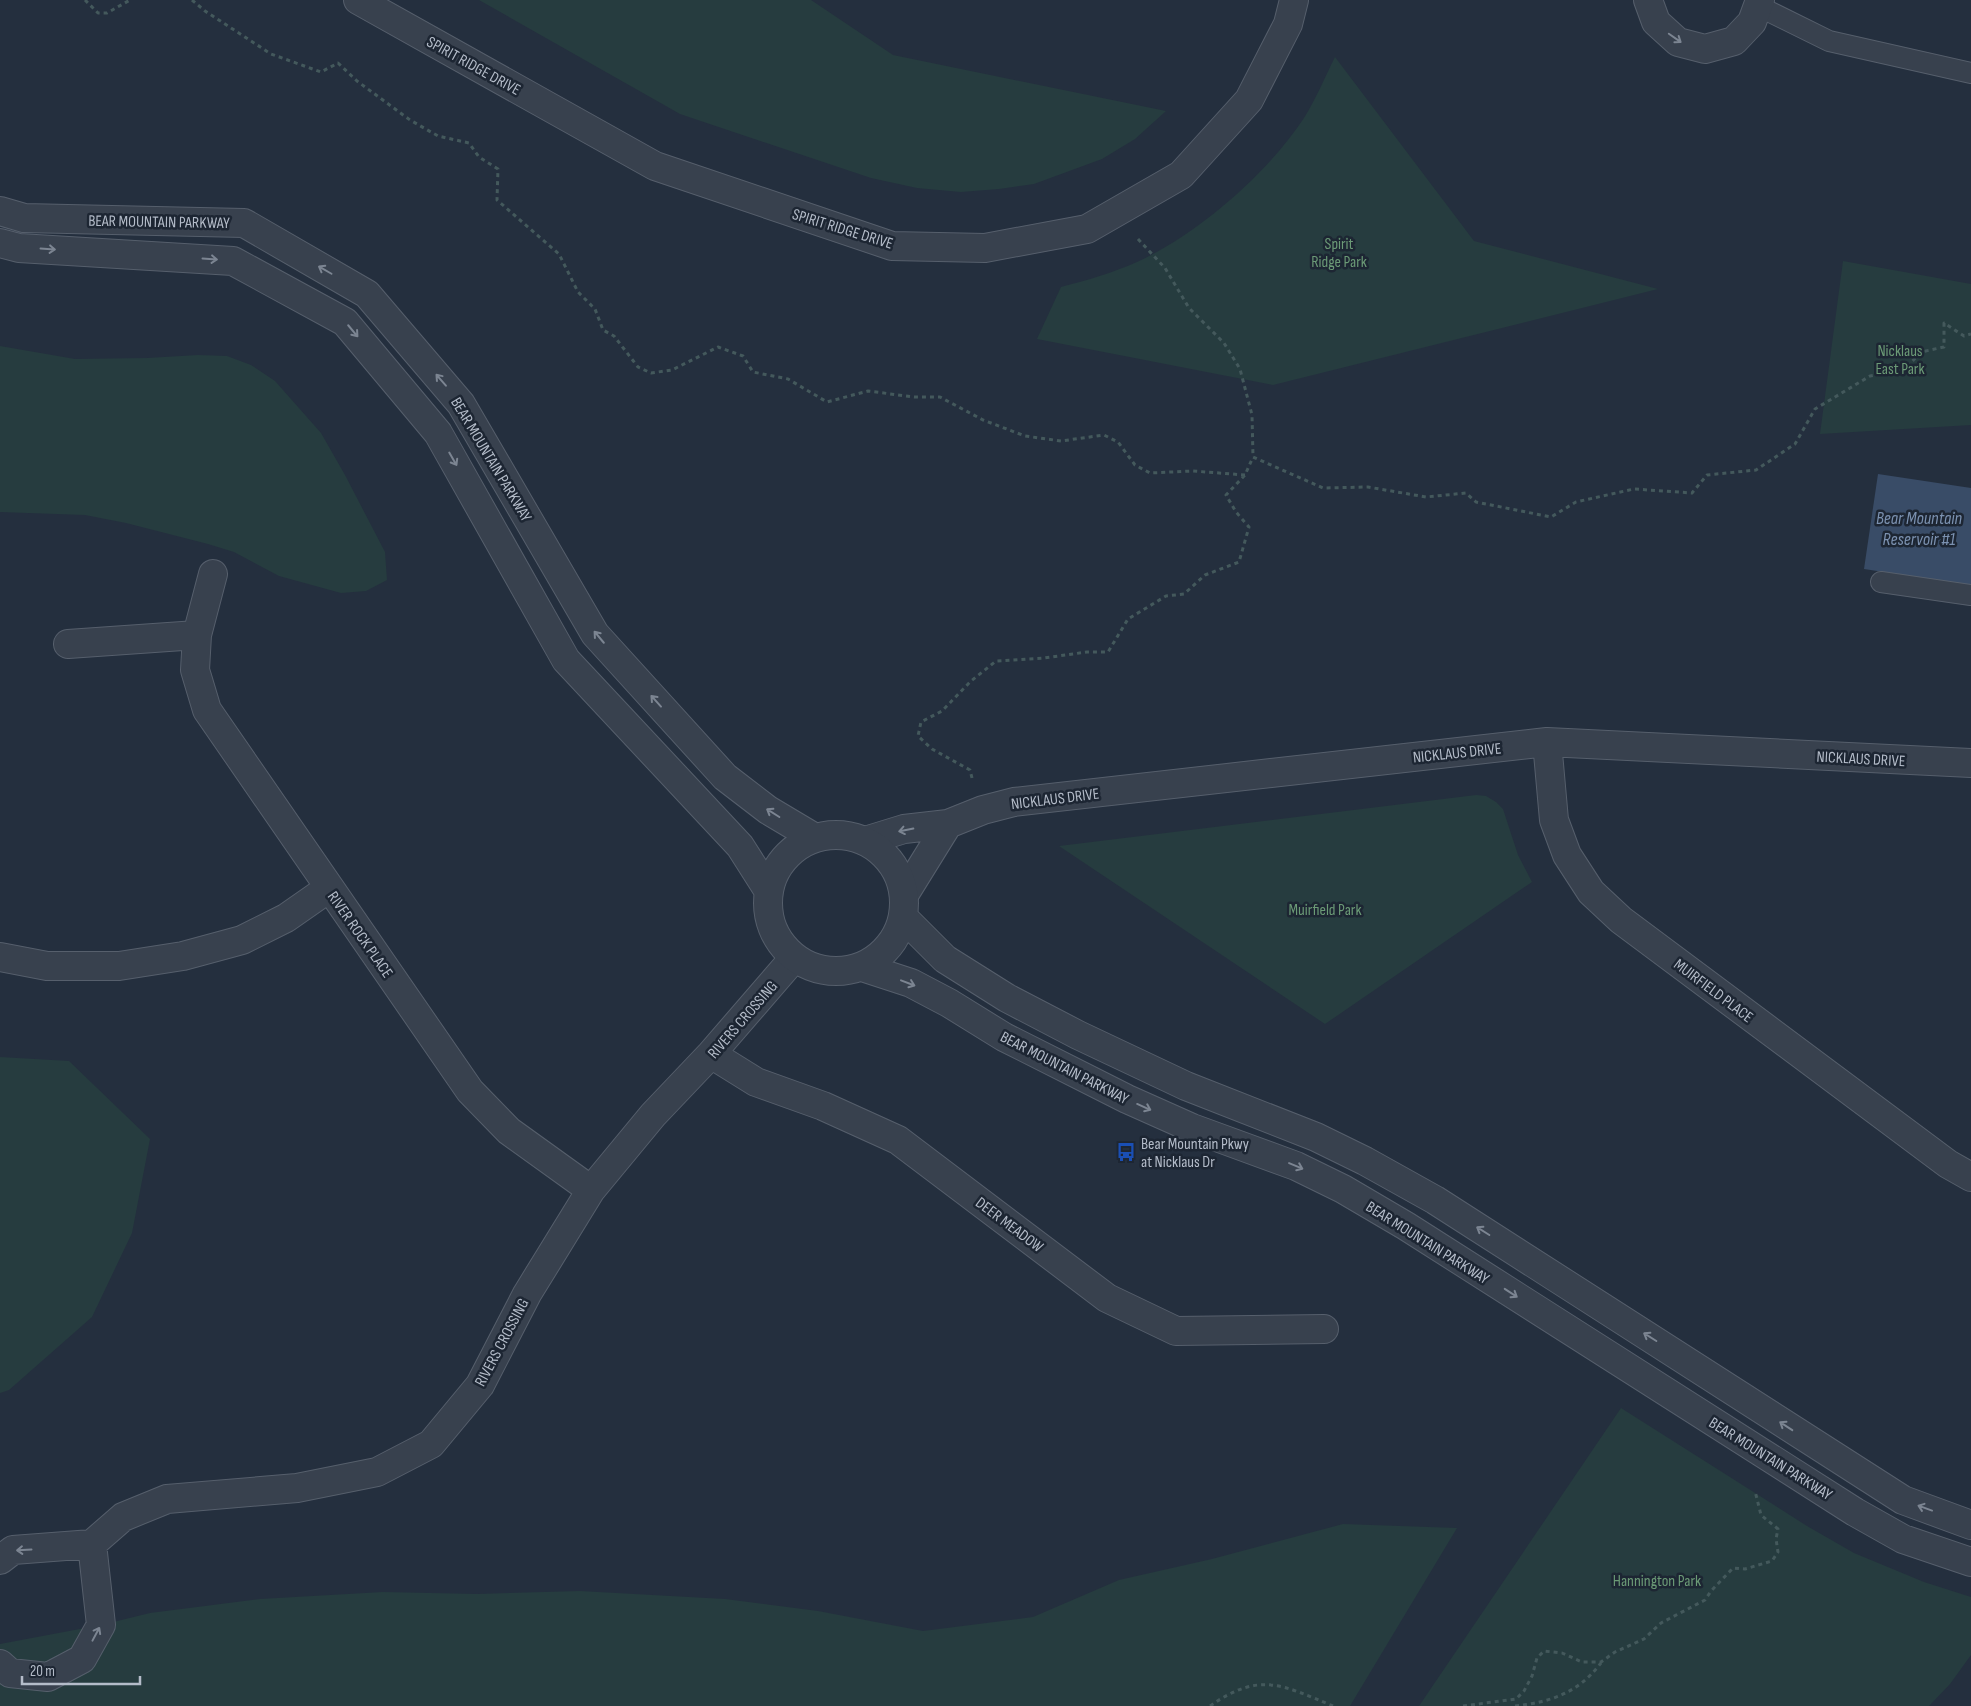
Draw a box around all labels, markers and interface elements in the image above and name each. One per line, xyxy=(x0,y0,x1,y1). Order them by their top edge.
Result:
street label: SPIRIT RIDGE DRIVE xyxy=(423,33,524,100)
one-way arrow xyxy=(1668,33,1682,43)
street label: SPIRIT RIDGE DRIVE xyxy=(790,205,895,254)
street label: BEAR MOUNTAIN PARKWAY xyxy=(88,212,230,233)
park label: Spirit Ridge Park xyxy=(1311,235,1367,272)
one-way arrow xyxy=(40,245,56,254)
one-way arrow xyxy=(202,255,218,264)
one-way arrow xyxy=(318,264,332,274)
one-way arrow xyxy=(347,324,358,337)
park label: Nicklaus East Park xyxy=(1875,342,1925,379)
one-way arrow xyxy=(435,374,447,387)
street label: BEAR MOUNTAIN PARKWAY xyxy=(446,394,535,526)
one-way arrow xyxy=(448,451,458,466)
water label: Bear Mountain Reservoir #1 xyxy=(1876,508,1963,550)
one-way arrow xyxy=(594,631,605,644)
one-way arrow xyxy=(651,695,662,708)
street label: NICKLAUS DRIVE xyxy=(1412,739,1502,768)
street label: NICKLAUS DRIVE xyxy=(1816,748,1906,771)
street label: NICKLAUS DRIVE xyxy=(1010,785,1100,814)
one-way arrow xyxy=(767,807,781,817)
one-way arrow xyxy=(898,825,914,835)
street label: RIVER ROCK PLACE xyxy=(323,888,397,982)
park label: Muirfield Park xyxy=(1289,901,1362,920)
street label: MUIRFIELD PLACE xyxy=(1670,955,1757,1027)
street label: RIVERS CROSSING xyxy=(704,977,782,1063)
one-way arrow xyxy=(900,979,915,988)
street label: BEAR MOUNTAIN PARKWAY xyxy=(997,1028,1132,1109)
one-way arrow xyxy=(1136,1102,1151,1112)
place label: Bear Mountain Pkwy at Nicklaus Dr xyxy=(1141,1135,1249,1172)
bus stop icon: Bear Mountain Pkwy at Nicklaus Dr xyxy=(1115,1141,1137,1163)
one-way arrow xyxy=(1288,1162,1303,1172)
street label: DEER MEADOW xyxy=(971,1194,1047,1257)
street label: BEAR MOUNTAIN PARKWAY xyxy=(1362,1198,1492,1289)
one-way arrow xyxy=(1477,1225,1491,1235)
one-way arrow xyxy=(1503,1288,1517,1298)
street label: RIVERS CROSSING xyxy=(471,1295,533,1390)
one-way arrow xyxy=(1643,1331,1657,1342)
street label: BEAR MOUNTAIN PARKWAY xyxy=(1705,1414,1835,1505)
one-way arrow xyxy=(1779,1420,1793,1431)
one-way arrow xyxy=(1918,1503,1934,1512)
one-way arrow xyxy=(16,1545,32,1554)
park label: Hannington Park xyxy=(1613,1572,1701,1591)
one-way arrow xyxy=(92,1627,101,1642)
scale bar xyxy=(22,1654,140,1686)
text: 20 m xyxy=(30,1662,55,1681)

